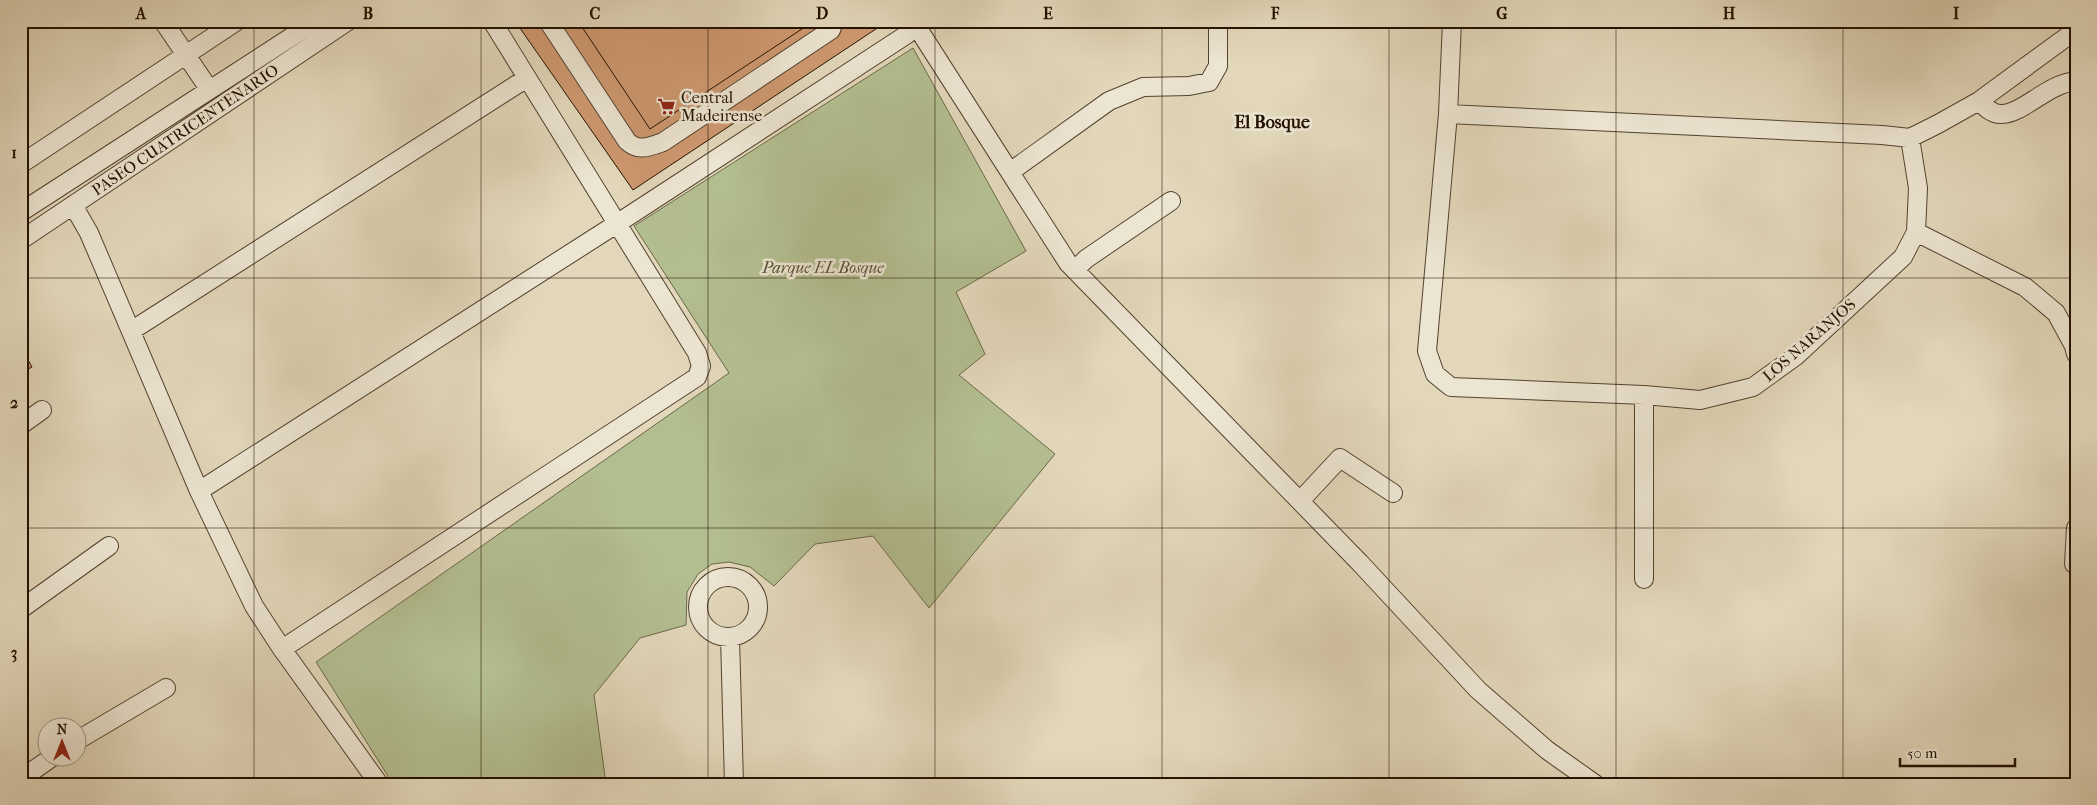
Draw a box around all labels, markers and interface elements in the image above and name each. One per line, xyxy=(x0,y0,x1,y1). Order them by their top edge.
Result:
text: A xyxy=(135,4,147,23)
text: B xyxy=(363,4,373,23)
text: C xyxy=(590,4,601,23)
text: D xyxy=(816,4,828,23)
text: E xyxy=(1043,4,1053,23)
text: F xyxy=(1270,4,1280,23)
text: G xyxy=(1496,4,1508,23)
text: H xyxy=(1723,4,1736,23)
text: I xyxy=(1953,4,1960,23)
street label: PASEO CUATRICENTENARIO xyxy=(88,60,282,200)
place label: Central Madeirense xyxy=(681,88,762,125)
supermarket icon: Central Madeirense xyxy=(657,96,677,116)
district label: El Bosque xyxy=(1234,112,1310,133)
text: 1 xyxy=(11,143,17,162)
park label: Parque EL Bosque xyxy=(761,258,884,277)
street label: LOS NARANJOS xyxy=(1759,294,1859,386)
text: 2 xyxy=(10,393,18,412)
text: 3 xyxy=(11,643,17,663)
north arrow xyxy=(38,718,88,768)
text: N xyxy=(57,721,68,738)
scale bar xyxy=(1900,735,2014,767)
text: 50 m xyxy=(1907,744,1938,762)

